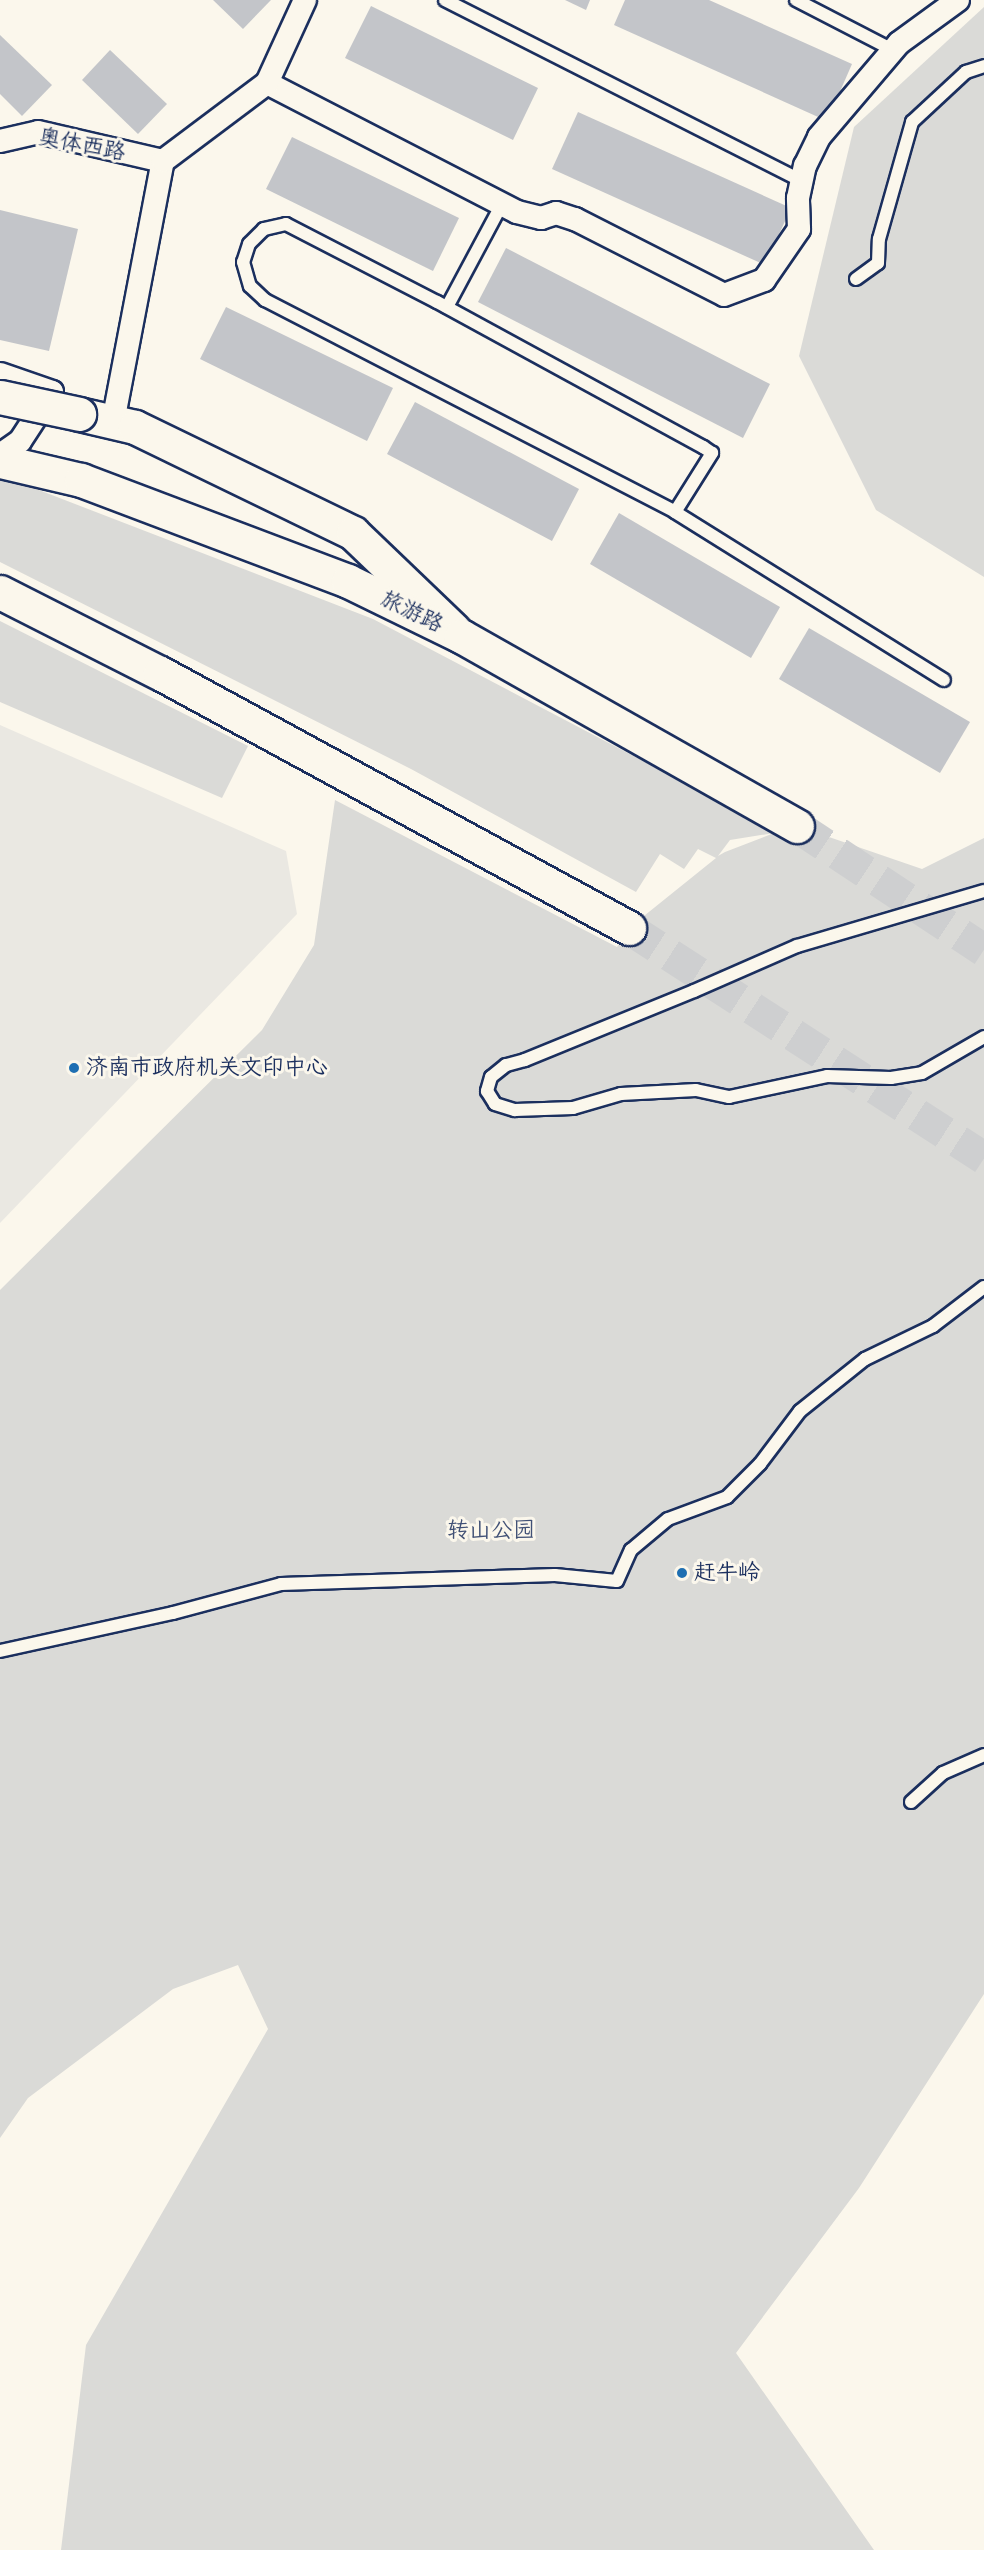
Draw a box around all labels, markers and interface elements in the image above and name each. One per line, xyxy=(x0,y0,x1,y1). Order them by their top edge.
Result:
street label: 奥体西路 xyxy=(36,124,128,166)
street label: 旅游路 xyxy=(377,586,447,638)
place label: 济南市政府机关文印中心 xyxy=(86,1055,328,1081)
marker: 济南市政府机关文印中心 xyxy=(67,1061,81,1075)
park label: 转山公园 xyxy=(447,1518,535,1544)
place label: 赶牛岭 xyxy=(694,1560,760,1586)
marker: 赶牛岭 xyxy=(675,1566,689,1580)

